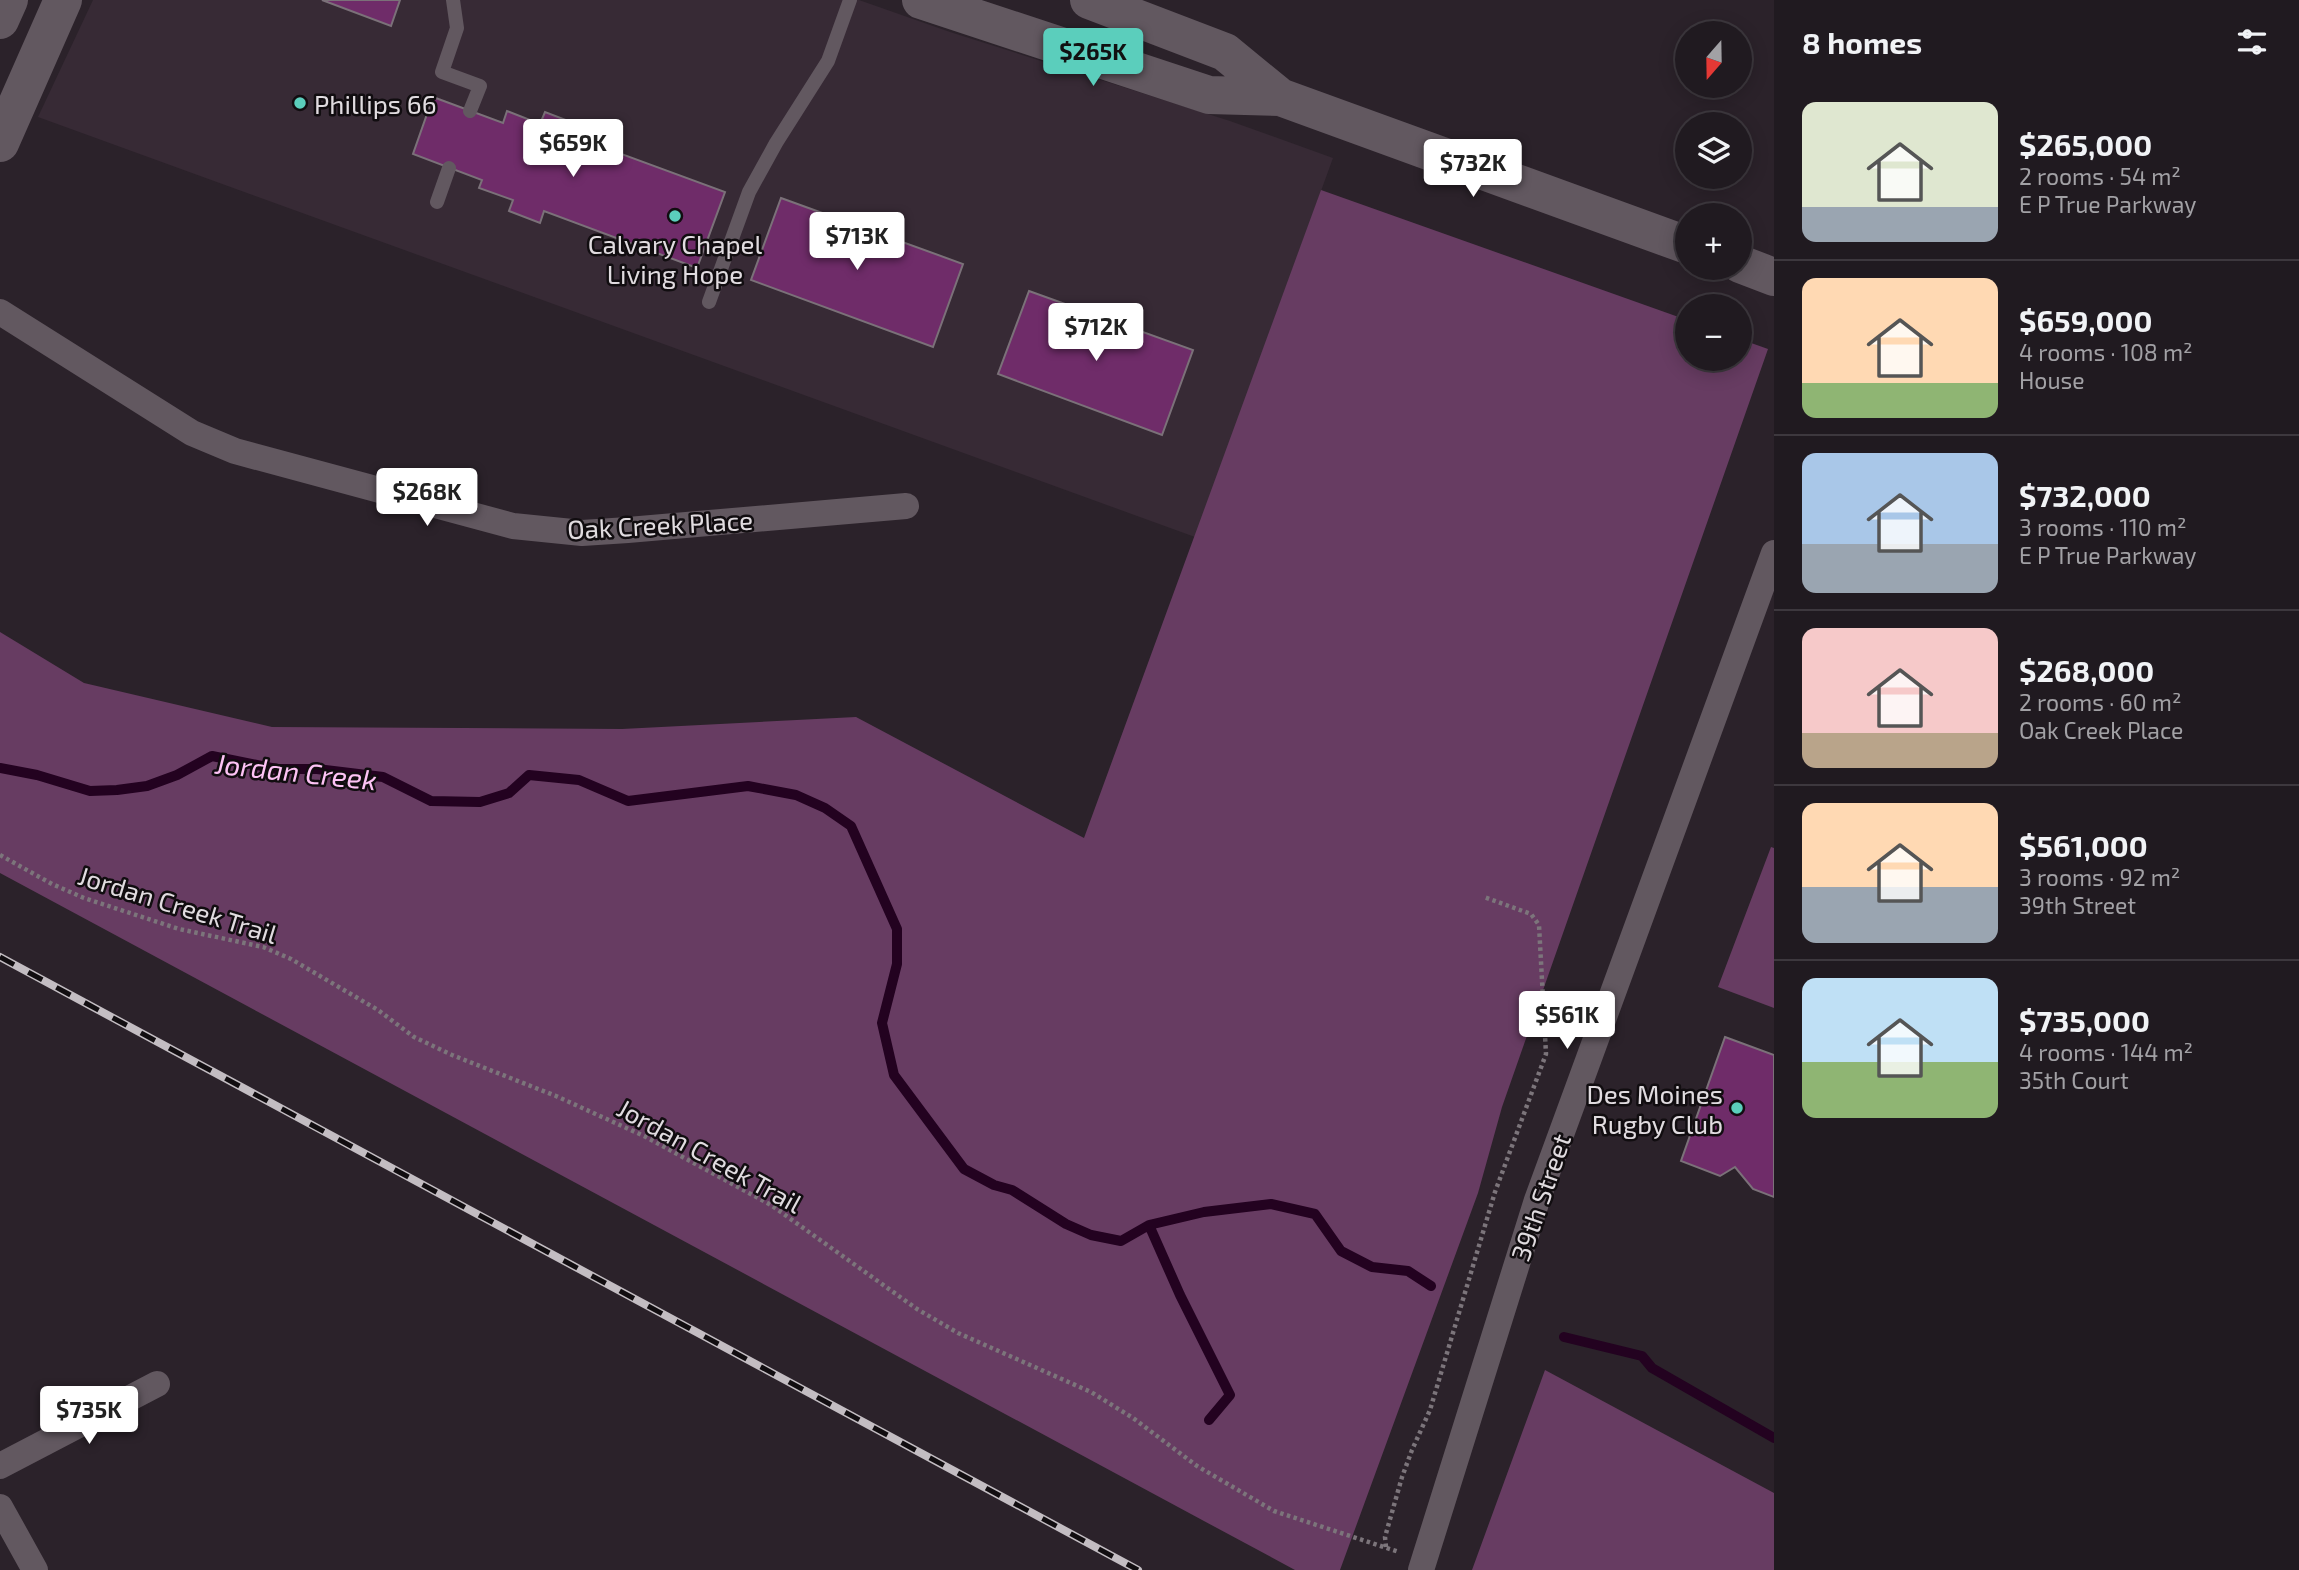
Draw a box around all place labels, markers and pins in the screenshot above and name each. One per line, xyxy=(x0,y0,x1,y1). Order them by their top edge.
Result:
pin: $265K xyxy=(1044,28,1142,88)
place label: Phillips 66 xyxy=(314,88,437,119)
marker: Phillips 66 xyxy=(292,95,308,111)
pin: $659K xyxy=(524,120,622,179)
pin: $732K xyxy=(1424,140,1522,199)
marker: Calvary Chapel Living Hope xyxy=(667,208,683,224)
pin: $713K xyxy=(808,212,906,272)
place label: Calvary Chapel Living Hope xyxy=(588,228,763,289)
pin: $712K xyxy=(1047,304,1145,363)
pin: $268K xyxy=(378,468,476,528)
pin: $561K xyxy=(1518,992,1616,1051)
place label: Des Moines Rugby Club xyxy=(1586,1078,1723,1139)
marker: Des Moines Rugby Club xyxy=(1729,1100,1745,1116)
pin: $735K xyxy=(40,1386,138,1446)

